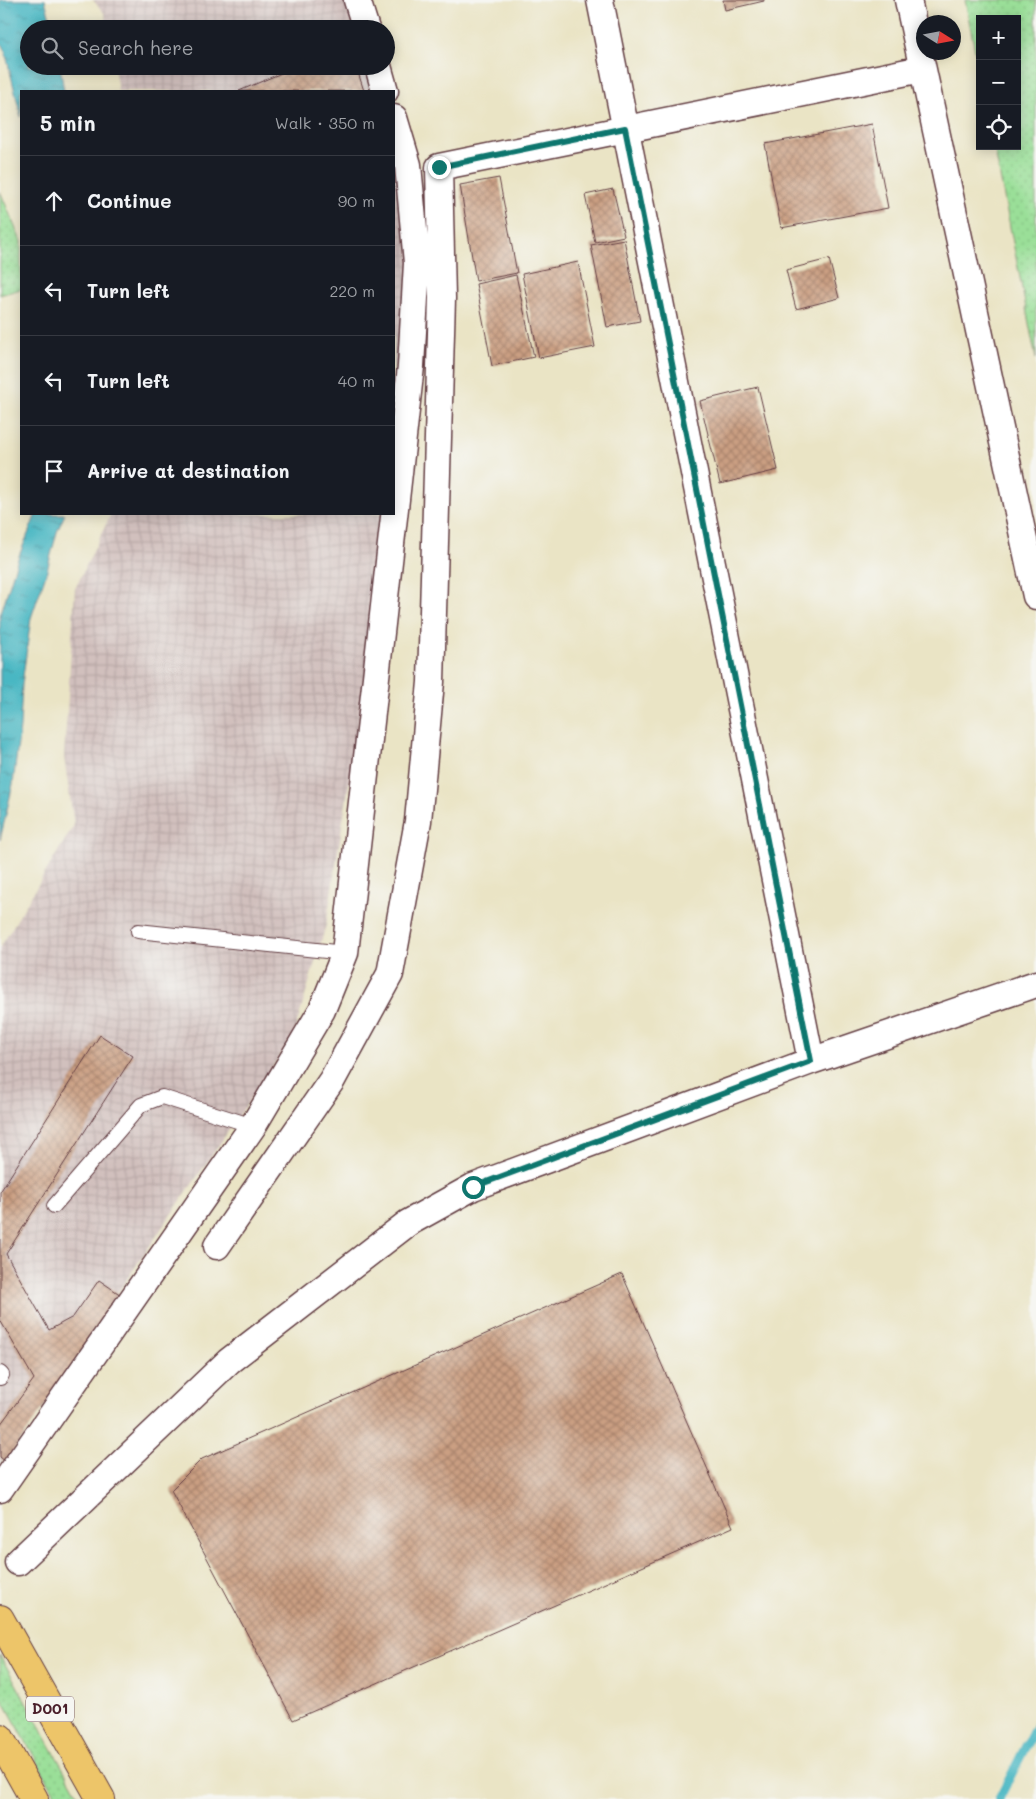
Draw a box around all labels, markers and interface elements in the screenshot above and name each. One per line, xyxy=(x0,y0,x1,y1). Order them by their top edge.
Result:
north arrow xyxy=(916,15,961,60)
map controls xyxy=(976,15,1021,150)
button: + xyxy=(976,15,1021,60)
search box xyxy=(20,20,395,75)
icon: search xyxy=(38,34,66,62)
text: Search here xyxy=(78,35,194,60)
button: − xyxy=(976,60,1021,105)
button: locate xyxy=(976,105,1021,150)
text: 5 min xyxy=(40,109,96,136)
text: Walk · 350 m xyxy=(275,112,375,133)
route end xyxy=(428,156,451,179)
icon: ahead xyxy=(40,187,68,215)
text: Continue xyxy=(87,188,172,213)
text: 90 m xyxy=(338,190,375,211)
icon: left xyxy=(40,277,68,305)
text: Turn left xyxy=(87,278,170,303)
text: 220 m xyxy=(329,280,375,301)
icon: left xyxy=(40,367,68,395)
text: Turn left xyxy=(87,368,170,393)
text: 40 m xyxy=(338,370,375,391)
icon: arrive xyxy=(40,457,68,485)
text: Arrive at destination xyxy=(87,458,290,483)
route start xyxy=(462,1176,485,1199)
road number: D001 xyxy=(26,1696,74,1722)

